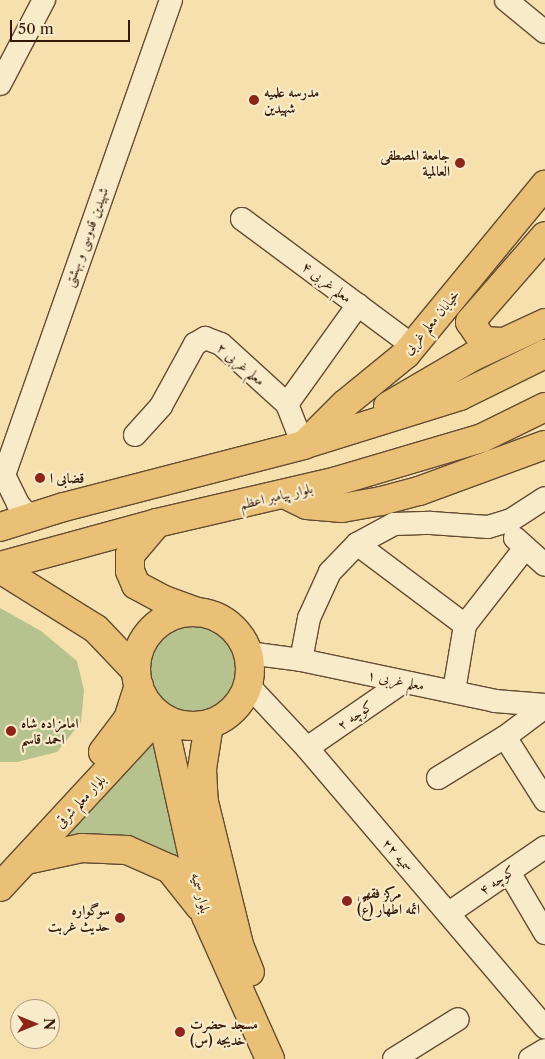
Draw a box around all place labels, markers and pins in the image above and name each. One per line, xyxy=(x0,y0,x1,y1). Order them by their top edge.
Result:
place label: مدرسه علمیه شهیدین xyxy=(264,84,319,116)
marker: مدرسه علمیه شهیدین xyxy=(248,94,260,106)
place label: جامعة المصطفی العالمیة xyxy=(380,147,450,180)
marker: جامعة المصطفی العالمیة xyxy=(454,157,466,169)
place label: قضابی ا xyxy=(50,470,84,486)
marker: قضابی ا xyxy=(34,472,46,484)
place label: امامزاده شاه احمد قاسم xyxy=(21,715,78,748)
marker: امامزاده شاه احمد قاسم xyxy=(5,725,17,737)
place label: مرکز فقهی ائمه اطهار (ع) xyxy=(357,885,420,918)
marker: مرکز فقهی ائمه اطهار (ع) xyxy=(341,895,353,907)
place label: سوگواره حدیث غربت xyxy=(48,902,110,934)
marker: سوگواره حدیث غربت xyxy=(114,912,126,924)
place label: مسجد حضرت خدیجه (س) xyxy=(190,1016,258,1048)
marker: مسجد حضرت خدیجه (س) xyxy=(174,1026,186,1038)

